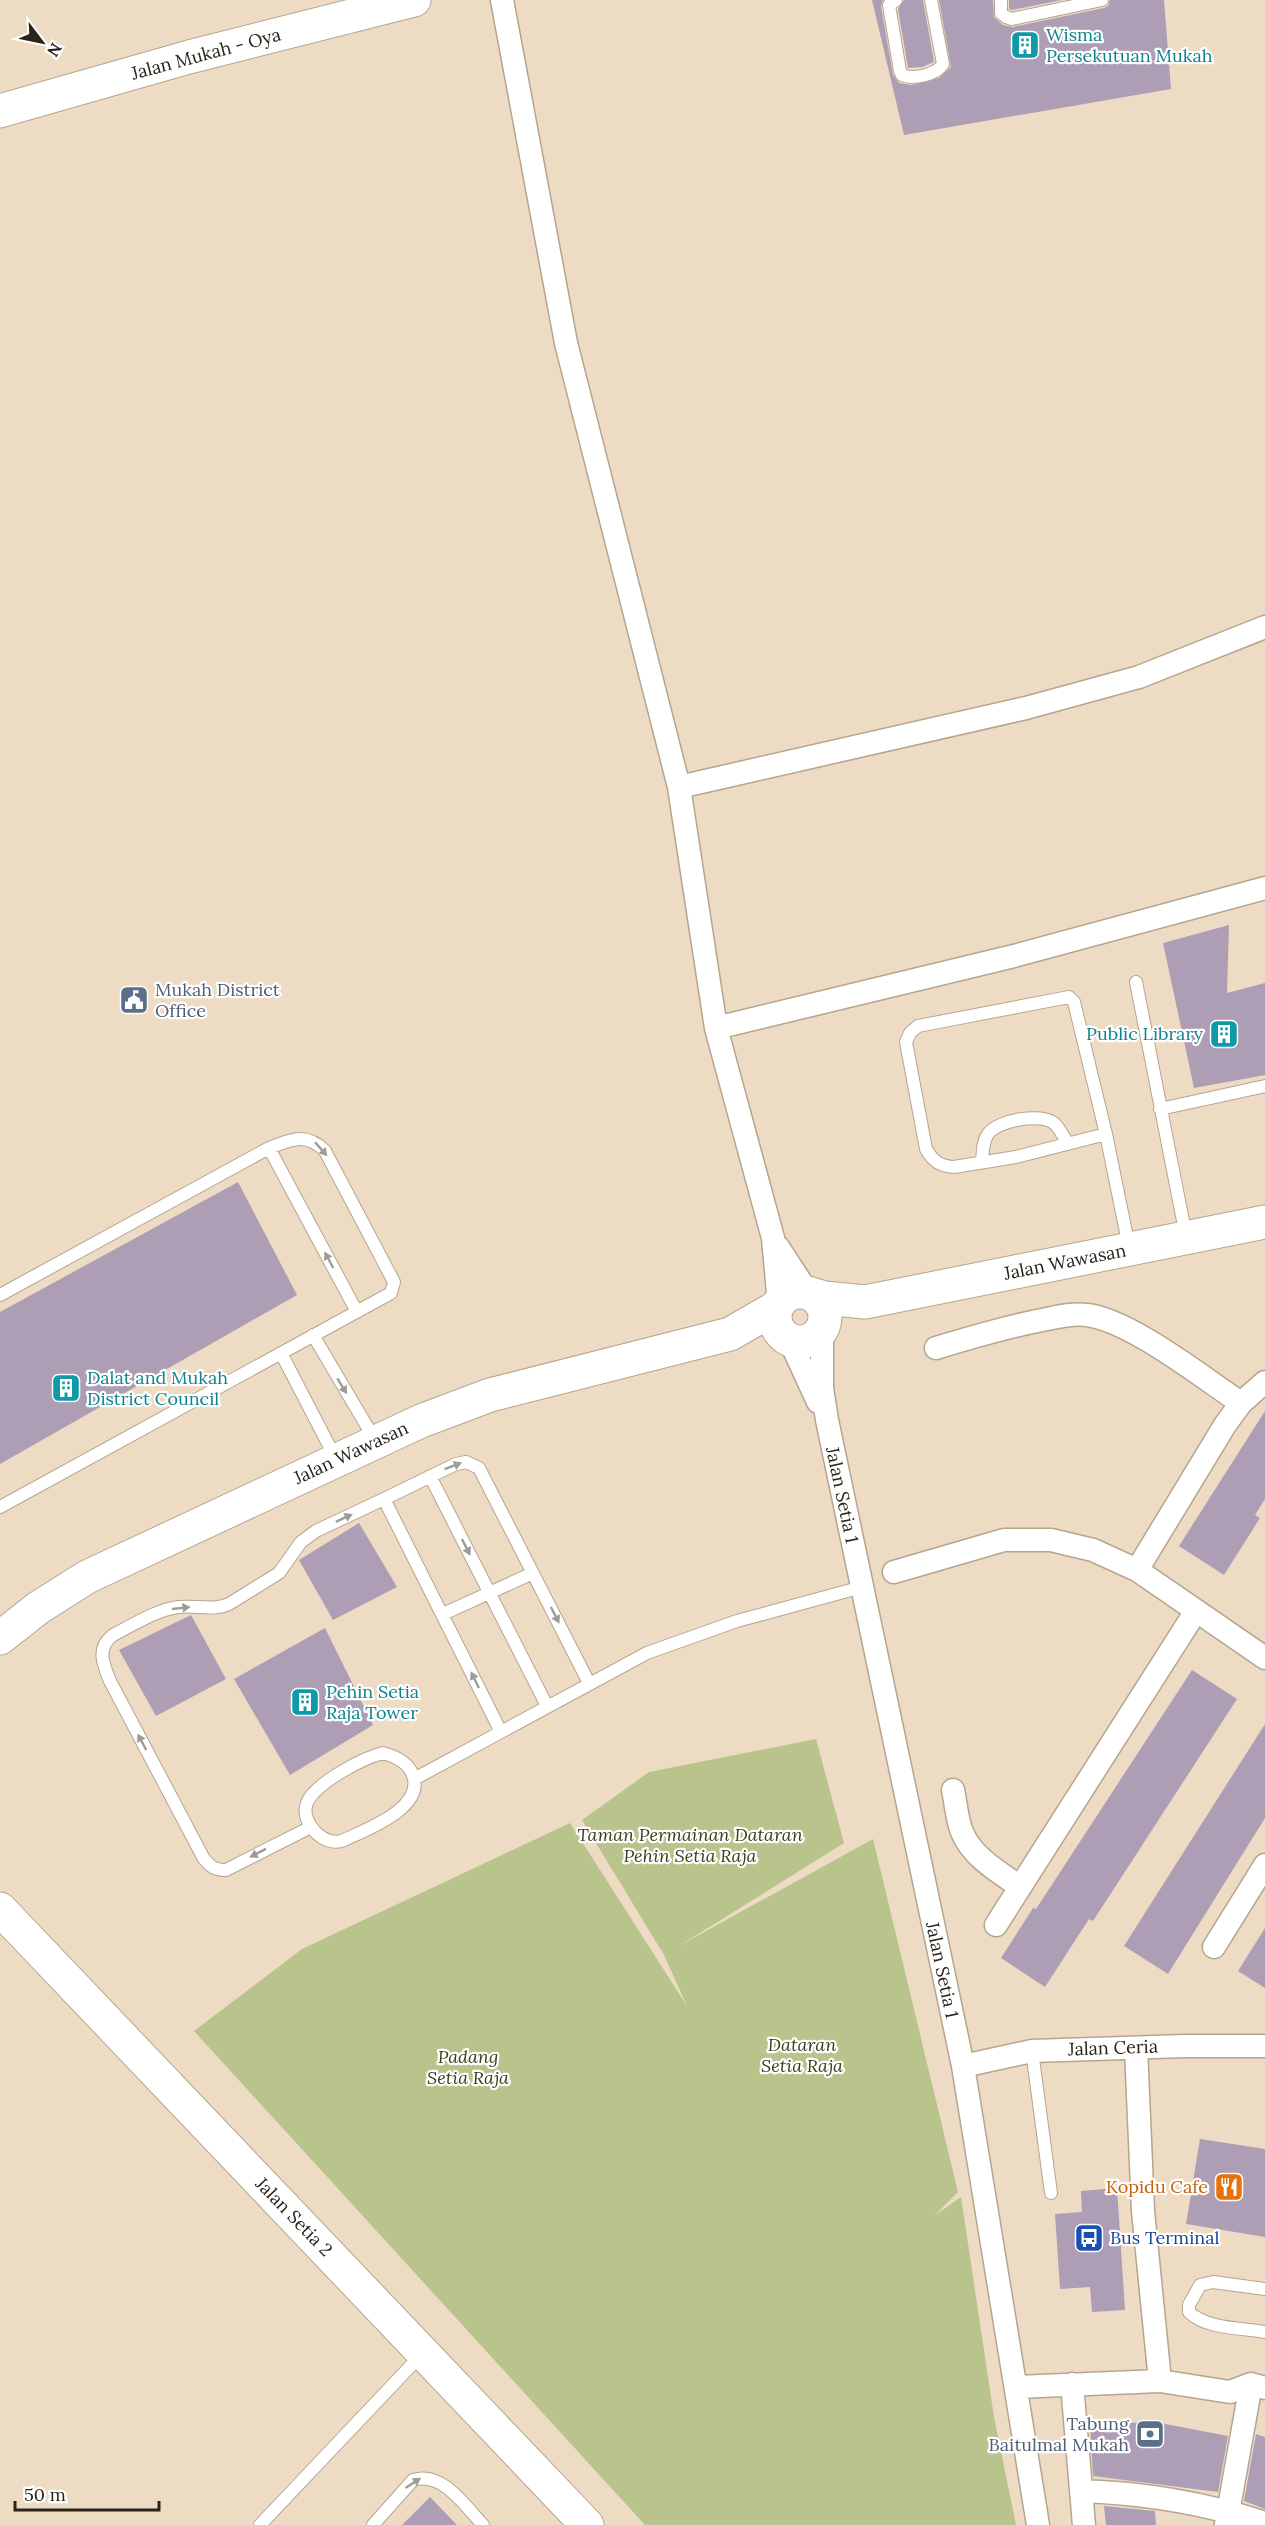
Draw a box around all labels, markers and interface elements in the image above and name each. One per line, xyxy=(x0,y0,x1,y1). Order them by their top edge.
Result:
north arrow xyxy=(12,12,72,72)
street label: Jalan Mukah - Oya xyxy=(128,22,283,85)
place label: Wisma Persekutuan Mukah xyxy=(1046,23,1213,67)
building icon: Wisma Persekutuan Mukah xyxy=(1009,29,1041,61)
text: N xyxy=(43,39,66,60)
place label: Mukah District Office xyxy=(155,978,280,1022)
public building icon: Mukah District Office xyxy=(118,984,150,1016)
building icon: Public Library xyxy=(1208,1018,1240,1050)
place label: Public Library xyxy=(1086,1022,1203,1045)
one-way arrow xyxy=(315,1141,328,1157)
street label: Jalan Wawasan xyxy=(1001,1238,1128,1285)
one-way arrow xyxy=(324,1251,334,1268)
place label: Dalat and Mukah District Council xyxy=(87,1366,228,1410)
building icon: Dalat and Mukah District Council xyxy=(50,1372,82,1404)
one-way arrow xyxy=(337,1378,348,1394)
street label: Jalan Wawasan xyxy=(289,1416,412,1490)
street label: Jalan Setia 1 xyxy=(821,1444,864,1545)
one-way arrow xyxy=(444,1461,462,1471)
one-way arrow xyxy=(336,1513,353,1522)
one-way arrow xyxy=(461,1539,471,1556)
one-way arrow xyxy=(172,1603,191,1613)
one-way arrow xyxy=(550,1607,560,1624)
one-way arrow xyxy=(471,1671,480,1688)
place label: Pehin Setia Raja Tower xyxy=(326,1680,419,1724)
building icon: Pehin Setia Raja Tower xyxy=(289,1686,321,1718)
one-way arrow xyxy=(137,1733,147,1750)
park label: Taman Permainan Dataran Pehin Setia Raja xyxy=(577,1823,803,1867)
one-way arrow xyxy=(250,1848,267,1858)
street label: Jalan Setia 1 xyxy=(921,1919,964,2020)
park label: Dataran Setia Raja xyxy=(761,2033,843,2077)
street label: Jalan Ceria xyxy=(1067,2034,1158,2061)
park label: Padang Setia Raja xyxy=(427,2045,509,2089)
restaurant icon: Kopidu Cafe xyxy=(1213,2171,1245,2203)
street label: Jalan Setia 2 xyxy=(250,2172,338,2261)
place label: Kopidu Cafe xyxy=(1106,2175,1208,2198)
bus stop icon: Bus Terminal xyxy=(1073,2222,1105,2254)
place label: Bus Terminal xyxy=(1110,2226,1219,2249)
place label: Tabung Baitulmal Mukah xyxy=(989,2412,1130,2456)
bank icon: Tabung Baitulmal Mukah xyxy=(1134,2418,1166,2450)
scale bar xyxy=(15,2474,159,2512)
one-way arrow xyxy=(405,2478,421,2489)
text: 50 m xyxy=(24,2483,66,2506)

